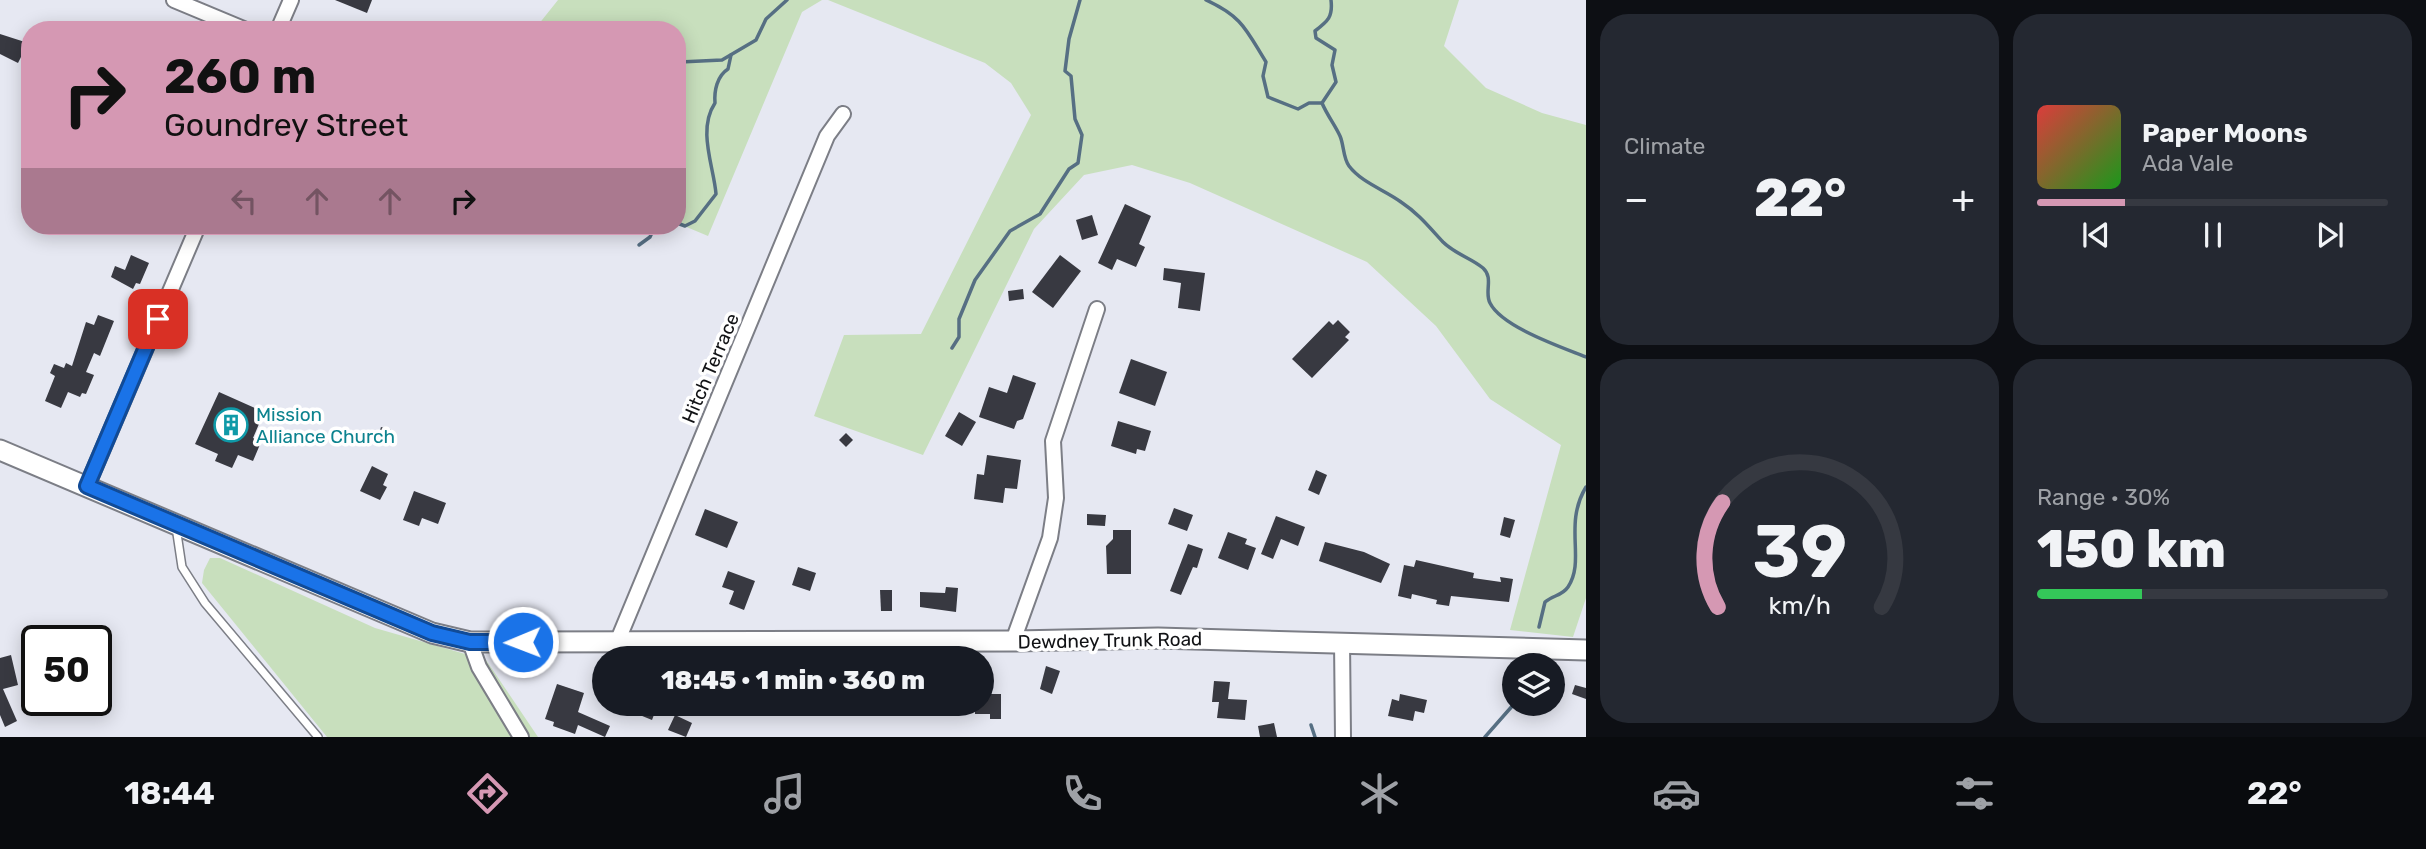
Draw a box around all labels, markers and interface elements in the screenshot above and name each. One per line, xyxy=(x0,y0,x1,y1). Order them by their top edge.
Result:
text: 260 m xyxy=(164,47,316,105)
icon: right xyxy=(49,49,140,140)
text: Goundrey Street xyxy=(164,106,408,144)
text: Paper Moons xyxy=(2142,118,2308,149)
text: Climate xyxy=(1624,132,1705,160)
text: Ada Vale xyxy=(2142,149,2234,177)
text: 22° xyxy=(1754,167,1846,229)
text: − xyxy=(1624,176,1649,222)
text: + xyxy=(1951,176,1975,222)
icon: left xyxy=(225,182,263,220)
icon: ahead xyxy=(298,182,336,220)
icon: ahead xyxy=(371,182,409,220)
icon: right xyxy=(444,182,482,220)
icon: previous xyxy=(2077,216,2115,254)
icon: pause xyxy=(2194,216,2232,254)
icon: next xyxy=(2311,216,2349,254)
pin xyxy=(128,289,188,349)
icon: arrive xyxy=(139,300,177,338)
street label: Hitch Terrace xyxy=(677,310,744,427)
place label: Mission Alliance Church xyxy=(256,403,395,448)
building icon: Mission Alliance Church xyxy=(212,406,250,444)
text: Range · 30% xyxy=(2037,483,2170,511)
text: 39 xyxy=(1752,509,1847,595)
text: 150 km xyxy=(2037,518,2226,580)
text: km/h xyxy=(1768,591,1831,620)
position arrow xyxy=(486,605,560,679)
speed limit sign: 50 xyxy=(21,625,112,716)
street label: Dewdney Trunk Road xyxy=(1018,627,1203,654)
map controls xyxy=(1502,653,1565,716)
button: layers xyxy=(1502,653,1565,716)
text: 18:45 · 1 min · 360 m xyxy=(661,665,925,696)
icon: directions xyxy=(463,769,512,818)
icon: music xyxy=(760,769,809,818)
icon: phone xyxy=(1058,769,1107,818)
icon: climate xyxy=(1355,769,1404,818)
icon: car xyxy=(1652,769,1701,818)
icon: filters xyxy=(1950,769,1999,818)
text: 18:44 xyxy=(124,774,215,812)
text: 22° xyxy=(2247,774,2302,812)

